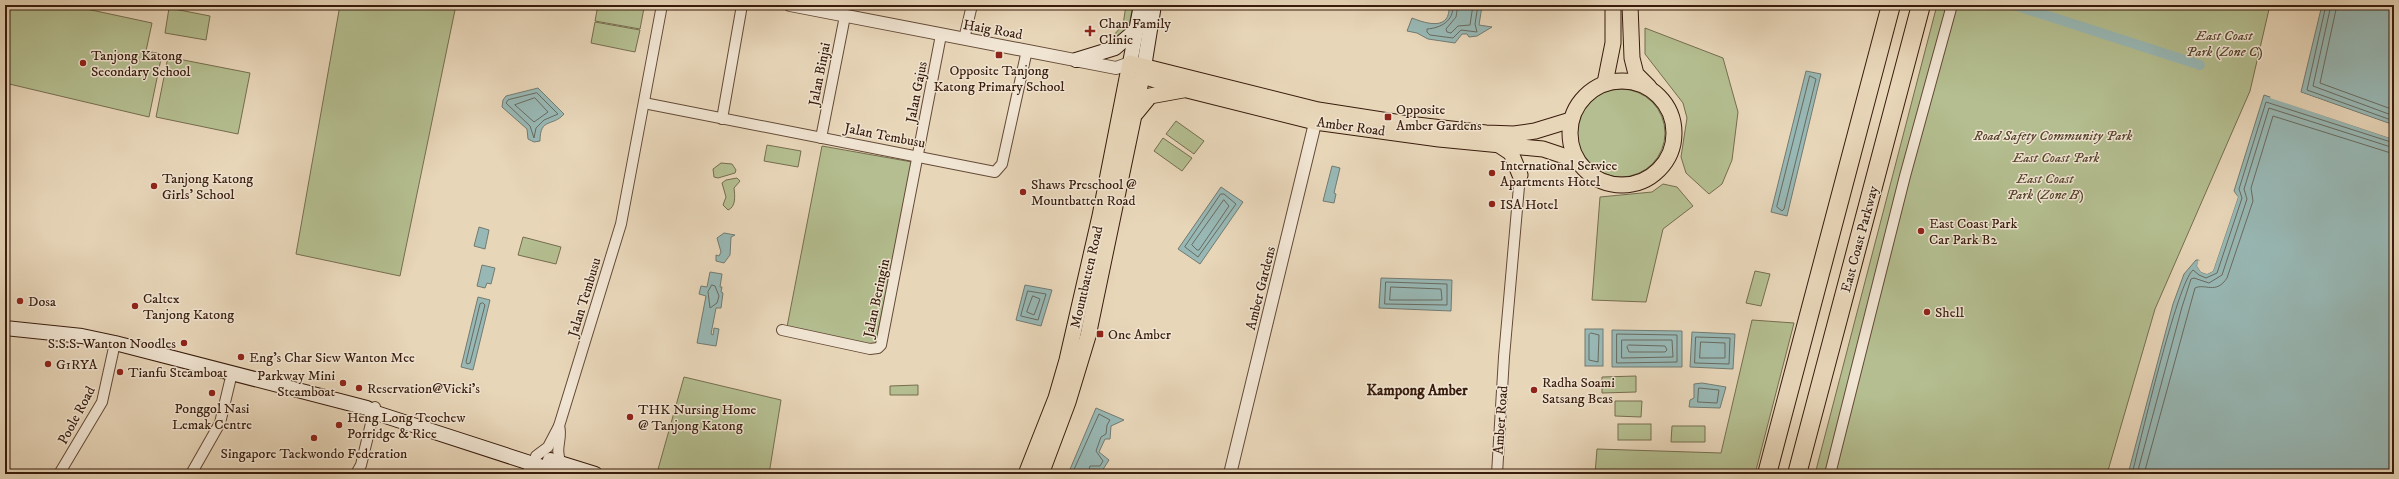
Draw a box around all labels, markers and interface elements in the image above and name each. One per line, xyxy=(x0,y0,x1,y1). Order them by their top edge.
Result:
place label: Chan Family Clinic xyxy=(1099,15,1171,49)
street label: Haig Road xyxy=(962,16,1024,44)
marker: Chan Family Clinic xyxy=(1084,25,1096,37)
park label: East Coast Park (Zone C) xyxy=(2186,27,2263,61)
street label: Jalan Binjai xyxy=(805,41,835,109)
place label: Tanjong Katong Secondary School xyxy=(91,47,191,81)
marker: Opposite Tanjong Katong Primary School xyxy=(994,50,1004,60)
marker: Tanjong Katong Secondary School xyxy=(78,58,88,68)
street label: Jalan Gajus xyxy=(902,60,932,126)
place label: Opposite Tanjong Katong Primary School xyxy=(934,62,1065,96)
place label: Opposite Amber Gardens xyxy=(1396,101,1482,135)
marker: Opposite Amber Gardens xyxy=(1383,112,1393,122)
street label: Amber Road xyxy=(1315,113,1386,141)
street label: Jalan Tembusu xyxy=(841,119,927,153)
park label: Road Safety Community Park xyxy=(1973,127,2133,145)
park label: East Coast Park xyxy=(2012,149,2099,167)
place label: International Service Apartments Hotel xyxy=(1500,157,1617,191)
marker: International Service Apartments Hotel xyxy=(1487,168,1497,178)
place label: Tanjong Katong Girls' School xyxy=(162,170,253,204)
park label: East Coast Park (Zone B) xyxy=(2007,170,2084,204)
place label: Shaws Preschool @ Mountbatten Road xyxy=(1031,176,1137,210)
marker: Tanjong Katong Girls' School xyxy=(149,181,159,191)
street label: East Coast Parkway xyxy=(1837,184,1883,295)
marker: Shaws Preschool @ Mountbatten Road xyxy=(1018,187,1028,197)
place label: ISA Hotel xyxy=(1500,196,1559,214)
marker: ISA Hotel xyxy=(1487,199,1497,209)
place label: East Coast Park Car Park B2 xyxy=(1929,215,2017,249)
street label: Mountbatten Road xyxy=(1066,224,1107,330)
marker: East Coast Park Car Park B2 xyxy=(1916,226,1926,236)
street label: Amber Gardens xyxy=(1242,244,1280,332)
street label: Jalan Tembusu xyxy=(564,255,606,341)
street label: Jalan Beringin xyxy=(859,256,894,341)
place label: Caltex Tanjong Katong xyxy=(143,290,234,324)
place label: Dosa xyxy=(28,293,56,311)
marker: Dosa xyxy=(15,296,25,306)
marker: Caltex Tanjong Katong xyxy=(130,301,140,311)
place label: Shell xyxy=(1935,304,1965,322)
marker: Shell xyxy=(1922,307,1932,317)
place label: One Amber xyxy=(1108,326,1172,344)
marker: One Amber xyxy=(1095,329,1105,339)
place label: S.S.S. Wanton Noodles xyxy=(48,335,176,353)
marker: S.S.S. Wanton Noodles xyxy=(179,338,189,348)
place label: Eng's Char Siew Wanton Mee xyxy=(249,349,415,367)
marker: Eng's Char Siew Wanton Mee xyxy=(236,352,246,362)
place label: G1RYA xyxy=(56,356,99,374)
marker: G1RYA xyxy=(43,359,53,369)
place label: Tianfu Steamboat xyxy=(128,364,228,382)
marker: Tianfu Steamboat xyxy=(115,367,125,377)
place label: Parkway Mini Steamboat xyxy=(257,367,336,401)
place label: Radha Soami Satsang Beas xyxy=(1542,374,1615,408)
marker: Parkway Mini Steamboat xyxy=(338,378,348,388)
place label: Reservation@Vicki's xyxy=(367,380,480,398)
district label: Kampong Amber xyxy=(1367,381,1468,400)
street label: Poole Road xyxy=(54,383,100,448)
marker: Reservation@Vicki's xyxy=(354,383,364,393)
street label: Amber Road xyxy=(1490,385,1512,455)
marker: Radha Soami Satsang Beas xyxy=(1529,385,1539,395)
marker: Ponggol Nasi Lemak Centre xyxy=(207,388,217,398)
place label: Ponggol Nasi Lemak Centre xyxy=(172,400,252,434)
place label: THK Nursing Home @ Tanjong Katong xyxy=(638,401,757,435)
place label: Heng Long Teochew Porridge & Rice xyxy=(347,409,465,443)
marker: THK Nursing Home @ Tanjong Katong xyxy=(625,412,635,422)
marker: Heng Long Teochew Porridge & Rice xyxy=(334,420,344,430)
marker: Singapore Taekwondo Federation xyxy=(309,433,319,443)
place label: Singapore Taekwondo Federation xyxy=(221,445,408,463)

